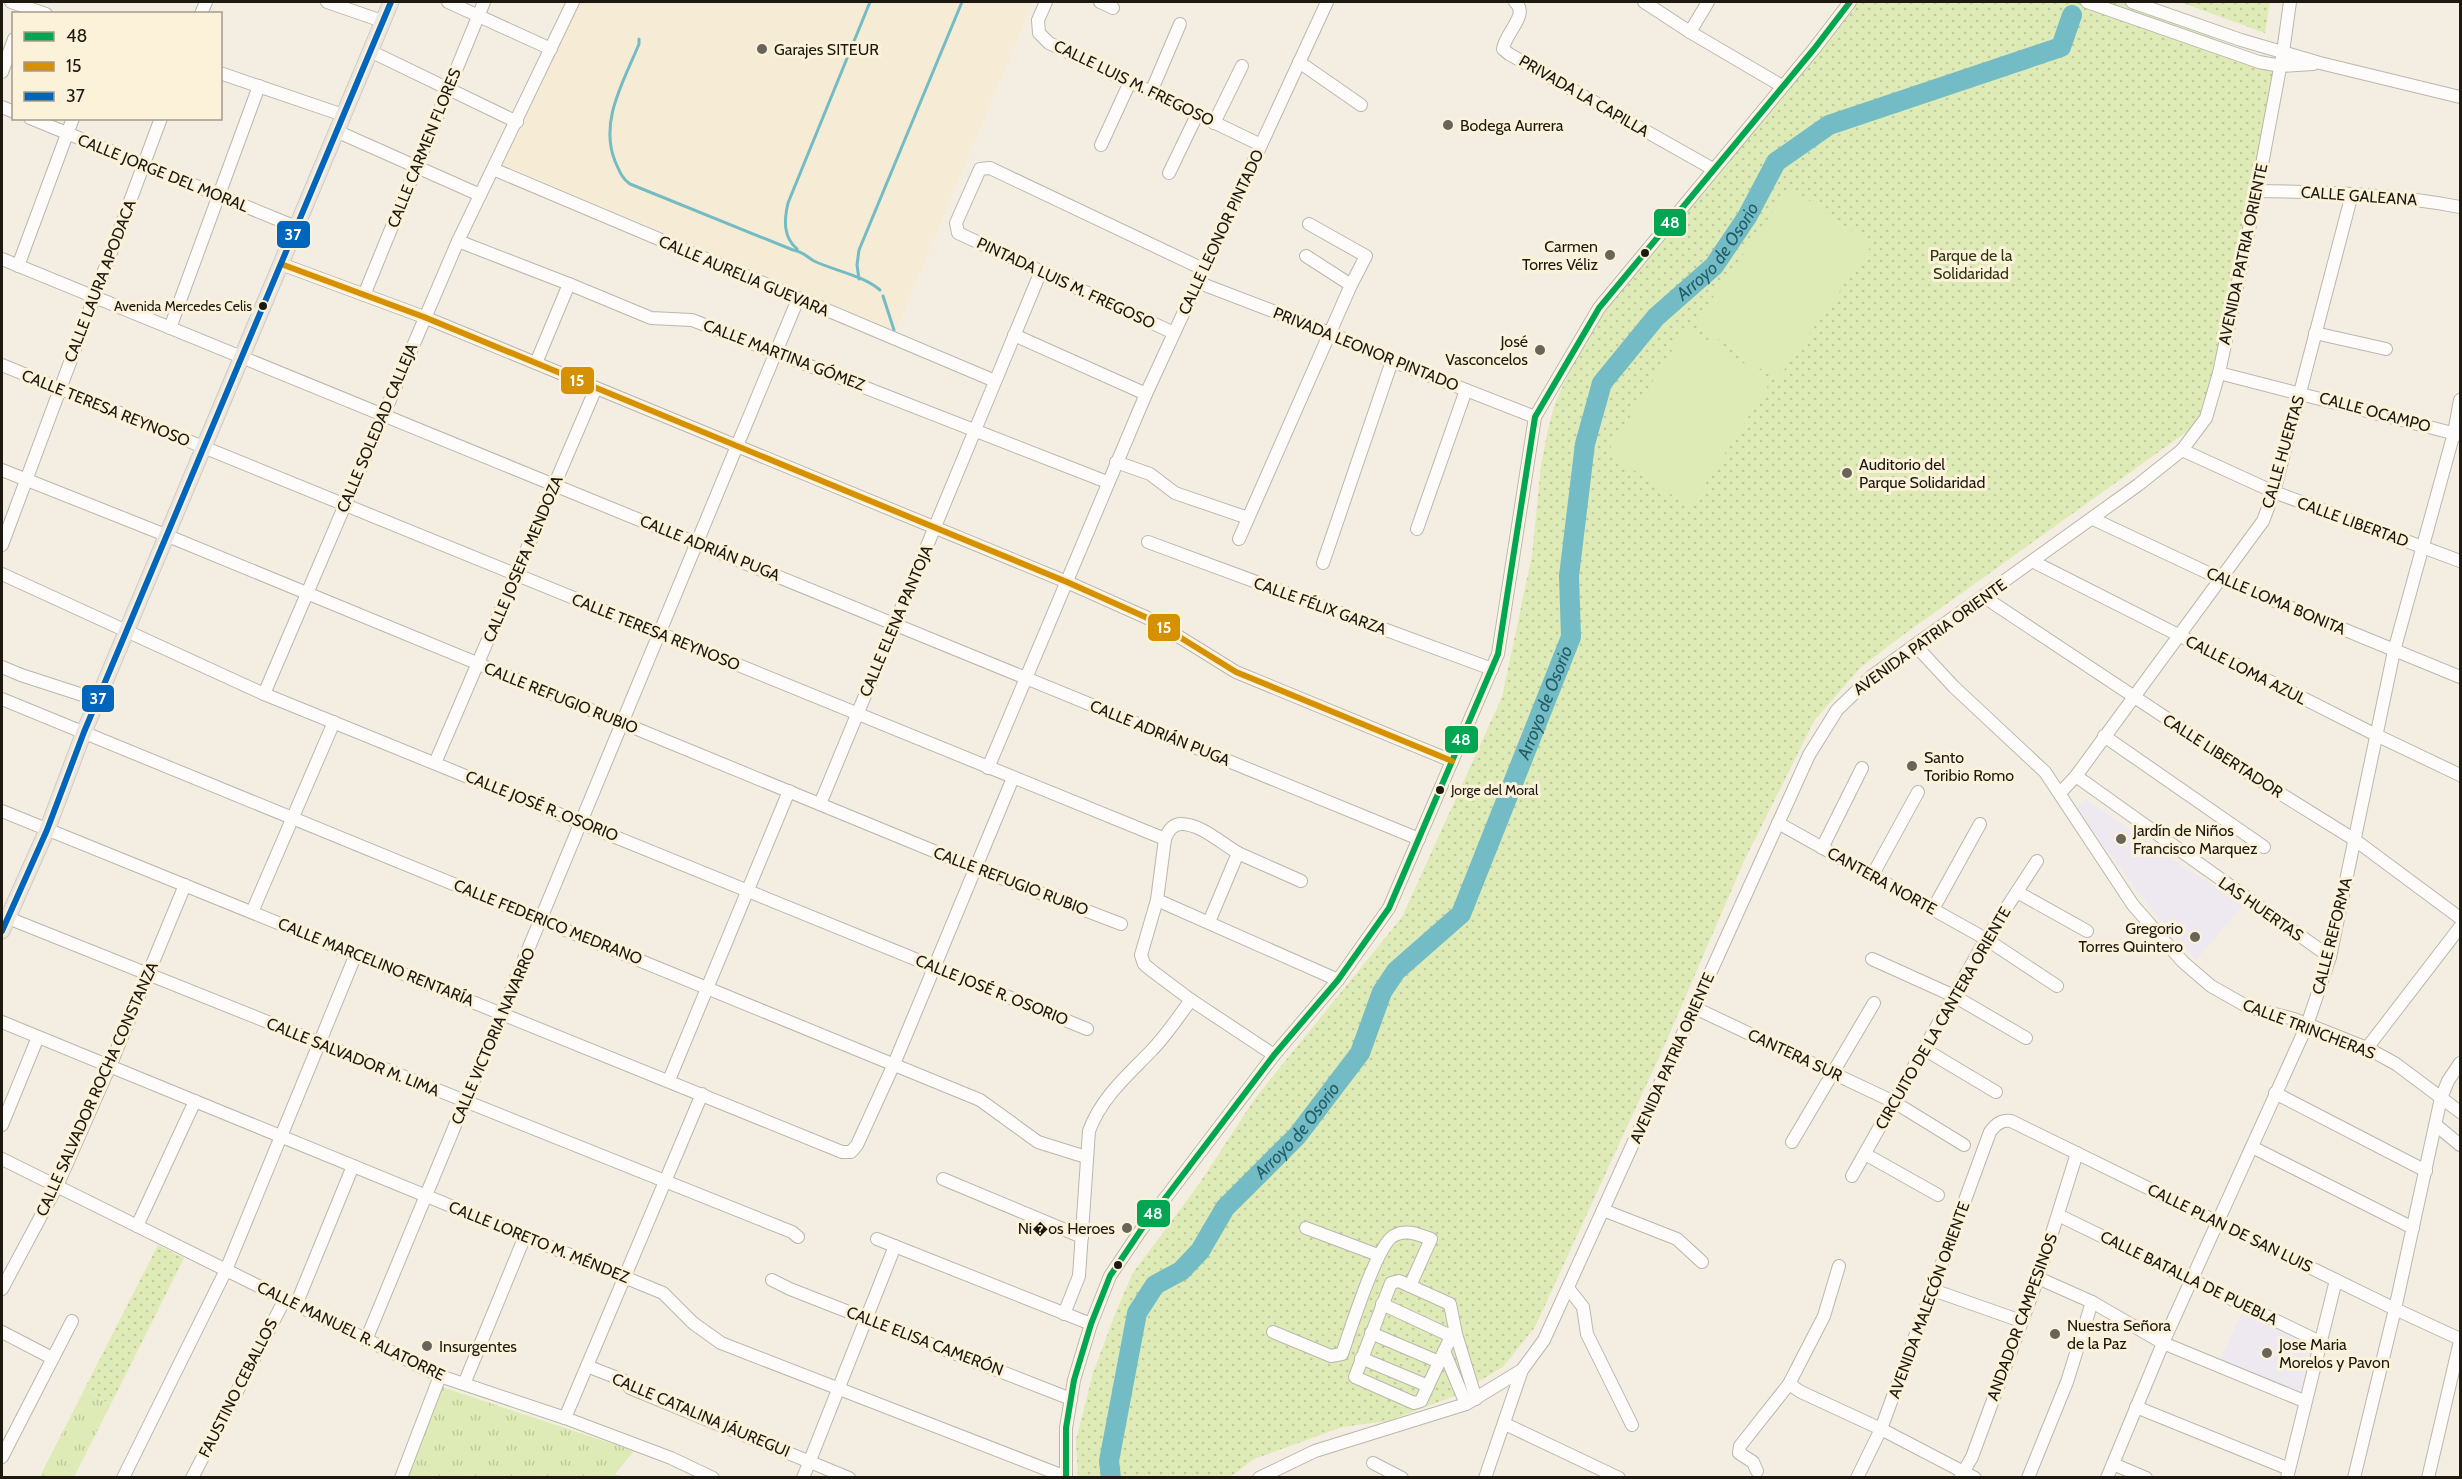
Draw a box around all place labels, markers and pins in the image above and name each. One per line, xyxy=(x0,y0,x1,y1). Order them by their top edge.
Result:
place label: Garajes SITEUR xyxy=(774,40,879,59)
marker: Garajes SITEUR xyxy=(755,42,769,56)
place label: Bodega Aurrera xyxy=(1460,116,1564,135)
marker: Bodega Aurrera xyxy=(1441,118,1455,132)
place label: Carmen Torres Véliz xyxy=(1522,237,1598,274)
unlabelled marker xyxy=(1639,247,1651,259)
marker: Carmen Torres Véliz xyxy=(1603,248,1617,262)
place label: Avenida Mercedes Celis xyxy=(114,297,252,315)
marker: Avenida Mercedes Celis xyxy=(257,300,269,312)
place label: José Vasconcelos xyxy=(1445,332,1528,369)
marker: José Vasconcelos xyxy=(1533,343,1547,357)
place label: Auditorio del Parque Solidaridad xyxy=(1859,455,1985,492)
marker: Auditorio del Parque Solidaridad xyxy=(1840,466,1854,480)
place label: Santo Toribio Romo xyxy=(1924,748,2014,785)
marker: Santo Toribio Romo xyxy=(1905,759,1919,773)
place label: Jorge del Moral xyxy=(1450,781,1539,799)
marker: Jorge del Moral xyxy=(1434,784,1446,796)
place label: Jardín de Niños Francisco Marquez xyxy=(2132,821,2258,858)
marker: Jardín de Niños Francisco Marquez xyxy=(2114,832,2128,846)
place label: Gregorio Torres Quintero xyxy=(2079,919,2183,956)
marker: Gregorio Torres Quintero xyxy=(2188,930,2202,944)
place label: Ni�os Heroes xyxy=(1018,1219,1115,1238)
marker: Ni�os Heroes xyxy=(1120,1221,1134,1235)
unlabelled marker xyxy=(1112,1259,1124,1271)
place label: Nuestra Señora de la Paz xyxy=(2067,1316,2171,1353)
marker: Nuestra Señora de la Paz xyxy=(2048,1327,2062,1341)
place label: Jose Maria Morelos y Pavon xyxy=(2278,1335,2390,1372)
place label: Insurgentes xyxy=(439,1337,517,1356)
marker: Insurgentes xyxy=(420,1339,434,1353)
marker: Jose Maria Morelos y Pavon xyxy=(2260,1346,2274,1360)

